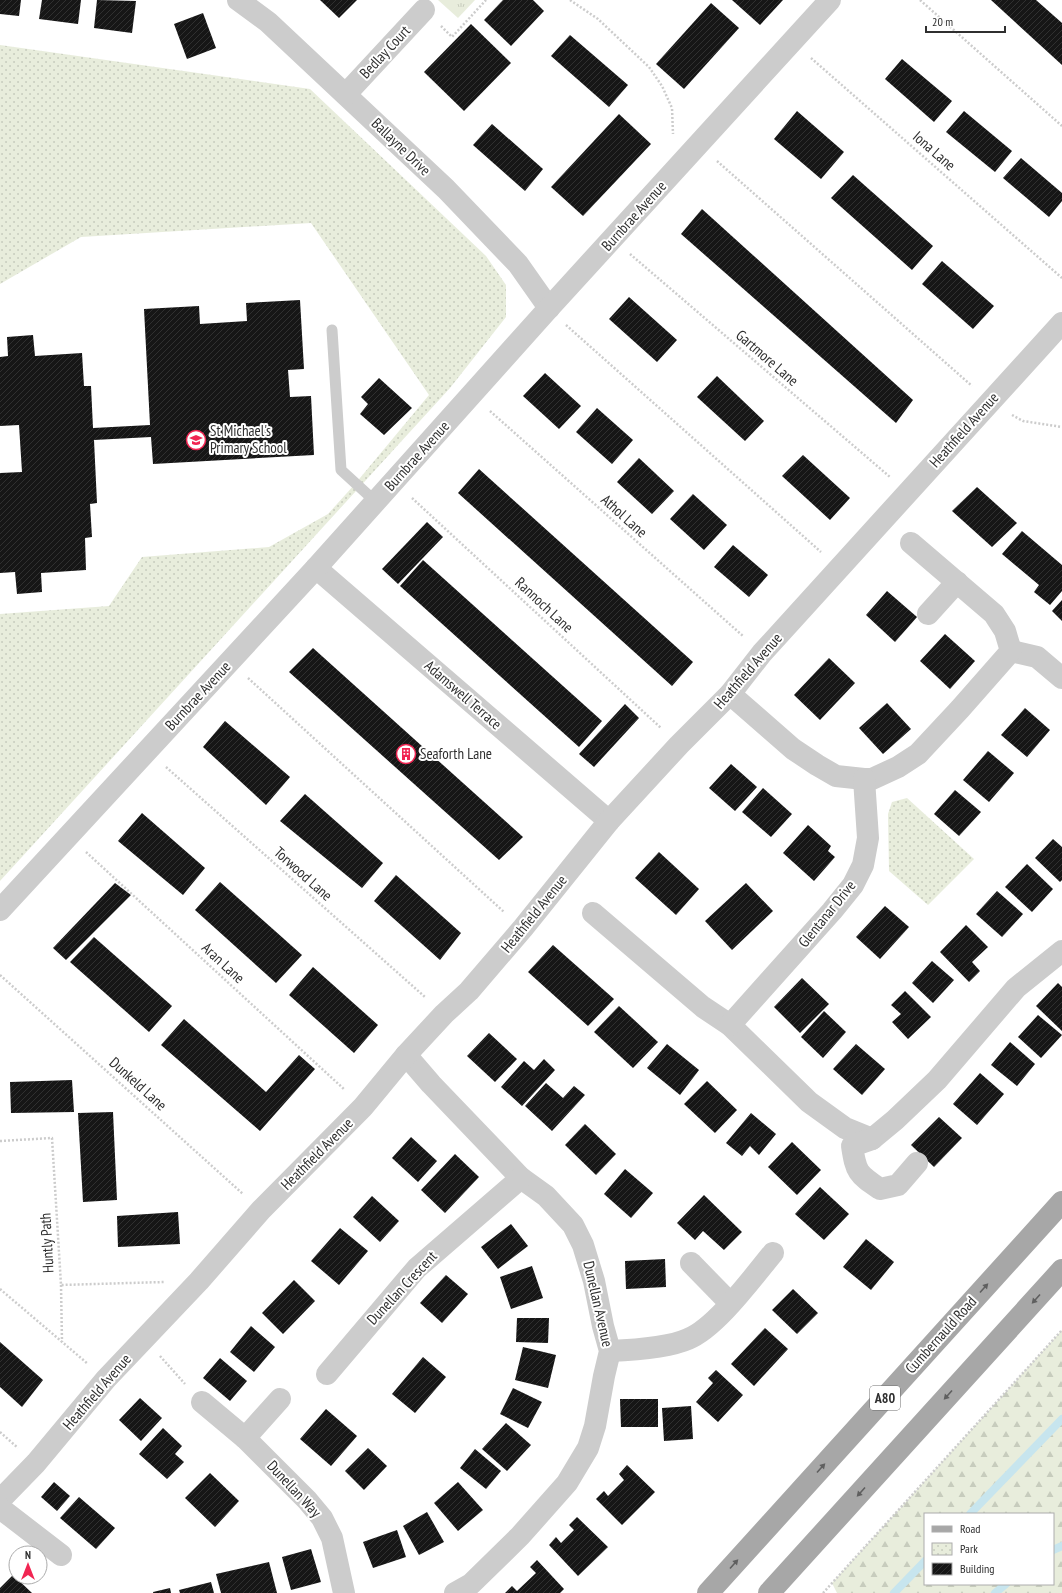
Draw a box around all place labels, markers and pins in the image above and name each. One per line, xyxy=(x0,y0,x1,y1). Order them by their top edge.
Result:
place label: St Michael's Primary School xyxy=(210,421,287,457)
school or university icon: St Michael's Primary School xyxy=(185,429,207,451)
building icon: Seaforth Lane xyxy=(395,743,417,765)
place label: Seaforth Lane xyxy=(420,744,492,763)

